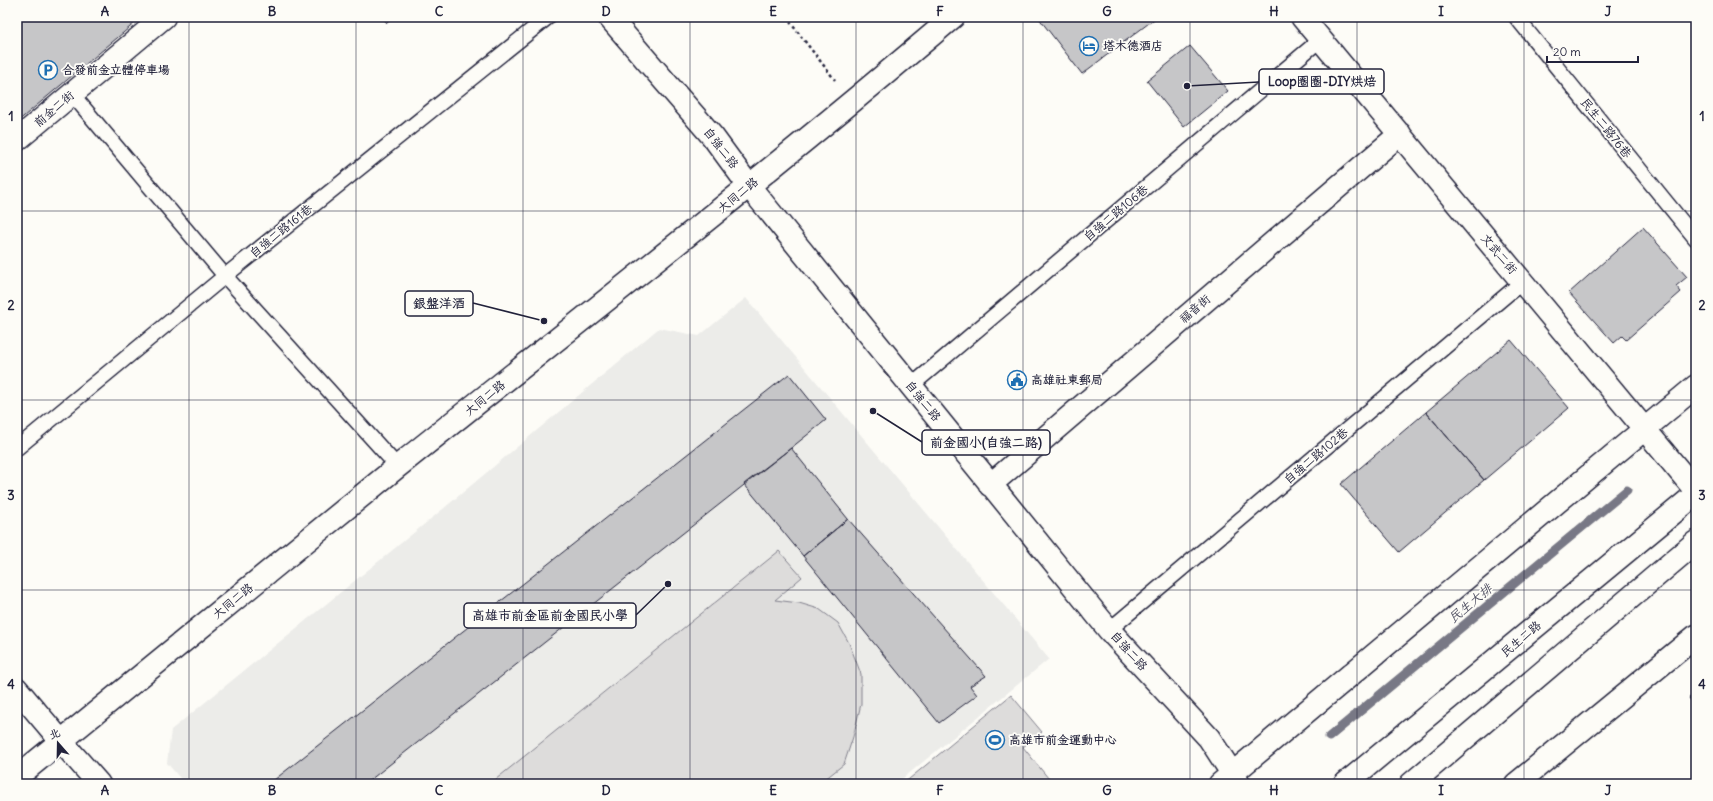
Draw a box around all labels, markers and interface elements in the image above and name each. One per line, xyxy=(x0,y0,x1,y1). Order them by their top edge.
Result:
text: A xyxy=(101,3,110,20)
text: B xyxy=(268,3,277,20)
text: C xyxy=(435,3,444,20)
text: D xyxy=(601,3,611,20)
text: E xyxy=(769,3,777,20)
text: F xyxy=(936,3,944,20)
text: G xyxy=(1102,3,1112,20)
text: H xyxy=(1269,3,1279,20)
text: I xyxy=(1438,3,1444,20)
text: J xyxy=(1605,3,1612,20)
hotel icon: 塔木德酒店 xyxy=(1078,35,1100,57)
place label: 塔木德酒店 xyxy=(1103,38,1163,53)
scale bar xyxy=(1547,38,1638,64)
text: 20 m xyxy=(1553,44,1581,59)
parking icon: 合發前金立體停車場 xyxy=(37,59,59,81)
place label: 合發前金立體停車場 xyxy=(62,62,170,77)
callout: Loop圈圈-DIY烘焙 xyxy=(1259,69,1384,94)
text: Loop圈圈-DIY烘焙 xyxy=(1268,73,1376,90)
street label: 前金二街 xyxy=(30,87,77,130)
street label: 民生二路76巷 xyxy=(1578,95,1635,161)
text: 1 xyxy=(8,108,14,125)
text: 1 xyxy=(1699,108,1705,125)
street label: 自強二路 xyxy=(701,124,742,171)
street label: 大同二路 xyxy=(714,174,761,216)
street label: 自強二路106巷 xyxy=(1080,181,1151,244)
street label: 自強二路161巷 xyxy=(246,201,315,260)
street label: 文武二街 xyxy=(1478,230,1521,277)
callout: 銀盤洋酒 xyxy=(405,291,473,316)
street label: 福音街 xyxy=(1176,291,1213,326)
text: 銀盤洋酒 xyxy=(413,295,465,312)
text: 2 xyxy=(7,297,15,314)
text: 2 xyxy=(1698,297,1706,314)
public building icon: 高雄社東郵局 xyxy=(1006,369,1028,391)
place label: 高雄社東郵局 xyxy=(1031,372,1103,387)
street label: 大同二路 xyxy=(461,377,508,419)
street label: 自強二路 xyxy=(902,377,944,424)
street label: 自強二路102巷 xyxy=(1281,424,1351,487)
callout: 前金國小(自強二路) xyxy=(922,430,1050,455)
text: 前金國小(自強二路) xyxy=(930,434,1042,451)
text: 3 xyxy=(7,487,15,504)
text: 3 xyxy=(1698,487,1706,504)
street label: 大同二路 xyxy=(209,580,256,622)
water label: 民生大排 xyxy=(1445,580,1496,627)
callout: 高雄市前金區前金國民小學 xyxy=(464,603,636,628)
text: 高雄市前金區前金國民小學 xyxy=(472,607,628,624)
street label: 民生二路 xyxy=(1497,617,1544,660)
street label: 自強二路 xyxy=(1108,628,1151,674)
text: 4 xyxy=(7,676,15,693)
text: 4 xyxy=(1698,676,1706,693)
north arrow xyxy=(38,723,78,763)
text: 北 xyxy=(47,725,62,742)
sports icon: 高雄市前金運動中心 xyxy=(984,729,1006,751)
place label: 高雄市前金運動中心 xyxy=(1009,732,1117,747)
text: A xyxy=(101,782,110,799)
text: B xyxy=(268,782,277,799)
text: C xyxy=(435,782,444,799)
text: D xyxy=(601,782,611,799)
text: E xyxy=(769,782,777,799)
text: F xyxy=(936,782,944,799)
text: G xyxy=(1102,782,1112,799)
text: H xyxy=(1269,782,1279,799)
text: I xyxy=(1438,782,1444,799)
text: J xyxy=(1605,782,1612,799)

